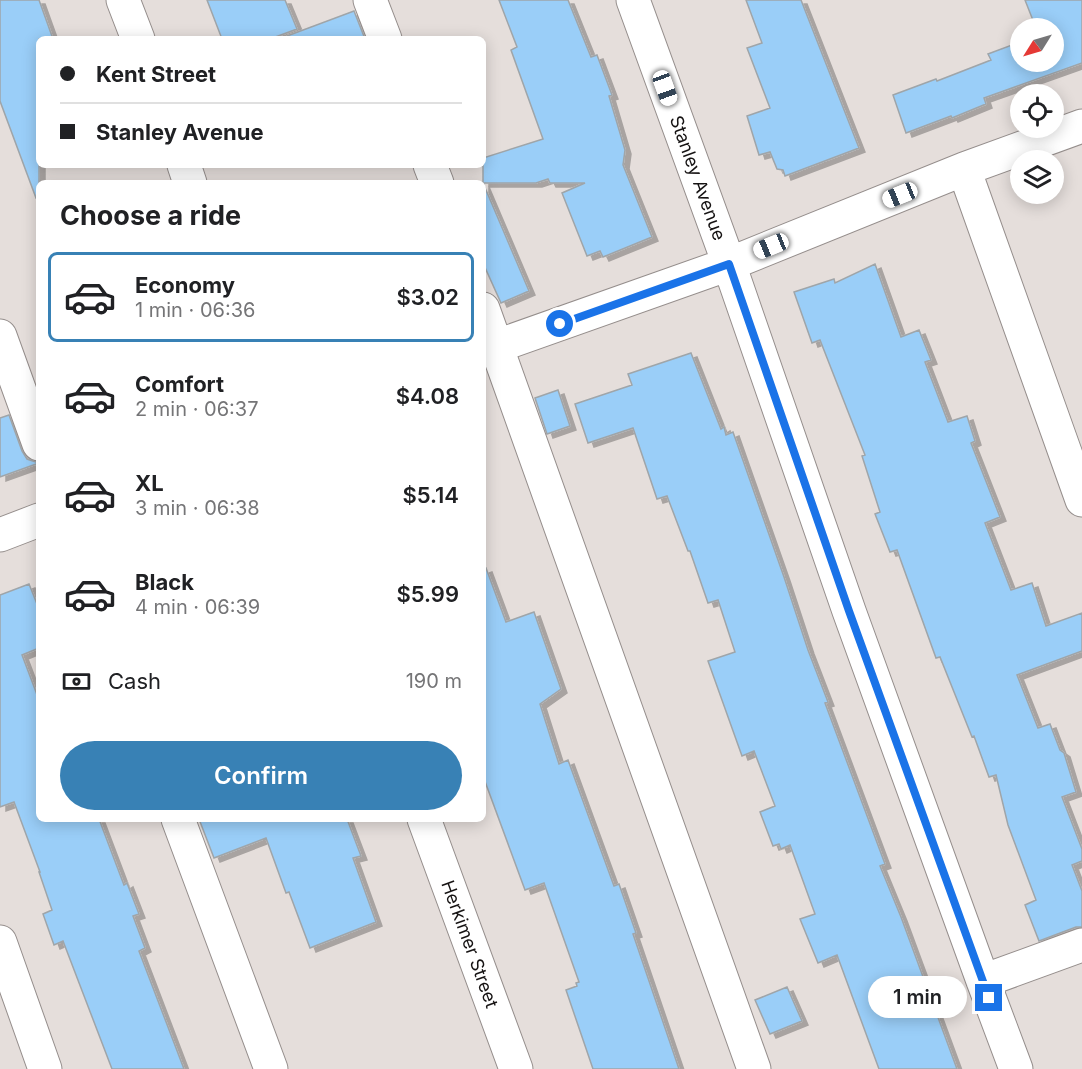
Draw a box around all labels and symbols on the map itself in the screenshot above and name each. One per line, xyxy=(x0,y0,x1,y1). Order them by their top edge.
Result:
north arrow xyxy=(1010,18,1064,72)
car xyxy=(650,68,680,108)
street label: Stanley Avenue xyxy=(666,113,730,243)
car xyxy=(880,180,920,210)
car xyxy=(751,231,791,261)
route start xyxy=(546,310,573,337)
street label: Herkimer Street xyxy=(437,877,503,1011)
callout: 1 min xyxy=(869,977,968,1019)
route end xyxy=(975,984,1002,1011)

